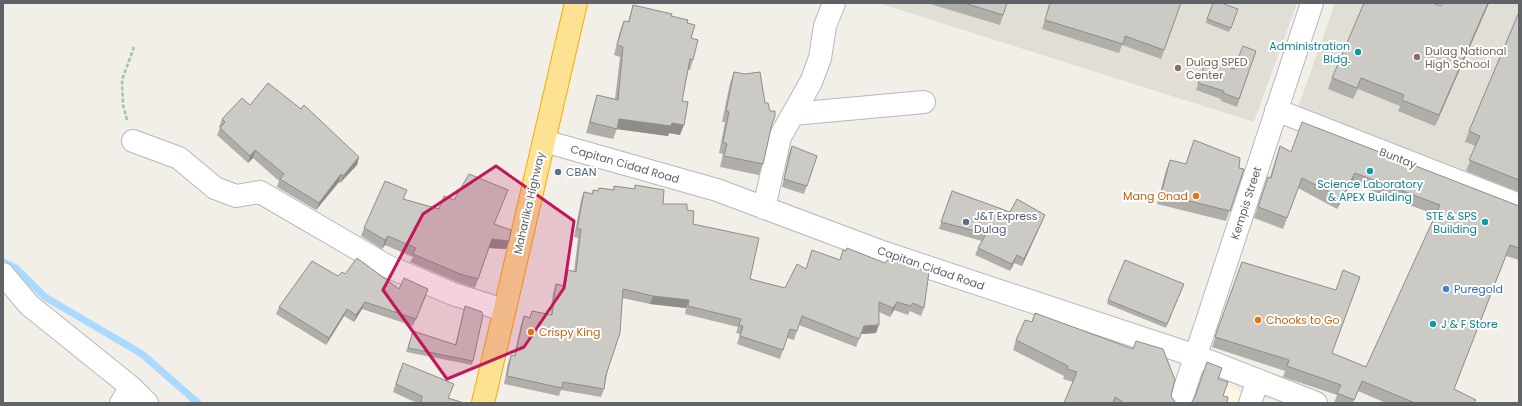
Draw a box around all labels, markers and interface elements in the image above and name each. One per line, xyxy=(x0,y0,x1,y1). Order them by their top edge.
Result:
place label: Administration Bldg. xyxy=(1269,38,1350,67)
place label: Dulag National High School xyxy=(1425,43,1506,72)
marker: Administration Bldg. xyxy=(1353,47,1363,57)
marker: Dulag National High School xyxy=(1412,52,1422,62)
place label: Dulag SPED Center xyxy=(1186,54,1248,83)
marker: Dulag SPED Center xyxy=(1173,63,1183,73)
street label: Capitan Cidad Road xyxy=(569,141,681,187)
street label: Buntay xyxy=(1377,144,1420,173)
street label: Maharlika Highway xyxy=(509,150,549,256)
place label: CBAN xyxy=(566,164,596,180)
street label: Kempis Street xyxy=(1227,164,1265,242)
marker: Science Laboratory & APEX Building xyxy=(1365,166,1375,176)
marker: CBAN xyxy=(553,167,563,177)
place label: Science Laboratory & APEX Building xyxy=(1317,176,1424,205)
place label: Mang Onad xyxy=(1123,188,1188,204)
marker: Mang Onad xyxy=(1191,191,1201,201)
place label: J&T Express Dulag xyxy=(974,208,1038,237)
place label: STE & SPS Building xyxy=(1426,208,1477,237)
marker: J&T Express Dulag xyxy=(961,217,971,227)
marker: STE & SPS Building xyxy=(1480,217,1490,227)
street label: Capitan Cidad Road xyxy=(875,242,987,294)
place label: Puregold xyxy=(1454,281,1503,297)
marker: Puregold xyxy=(1441,284,1451,294)
place label: Chooks to Go xyxy=(1266,312,1340,328)
marker: Chooks to Go xyxy=(1253,315,1263,325)
place label: J & F Store xyxy=(1441,316,1498,332)
marker: J & F Store xyxy=(1428,319,1438,329)
place label: Crispy King xyxy=(539,324,600,340)
marker: Crispy King xyxy=(526,327,536,337)

